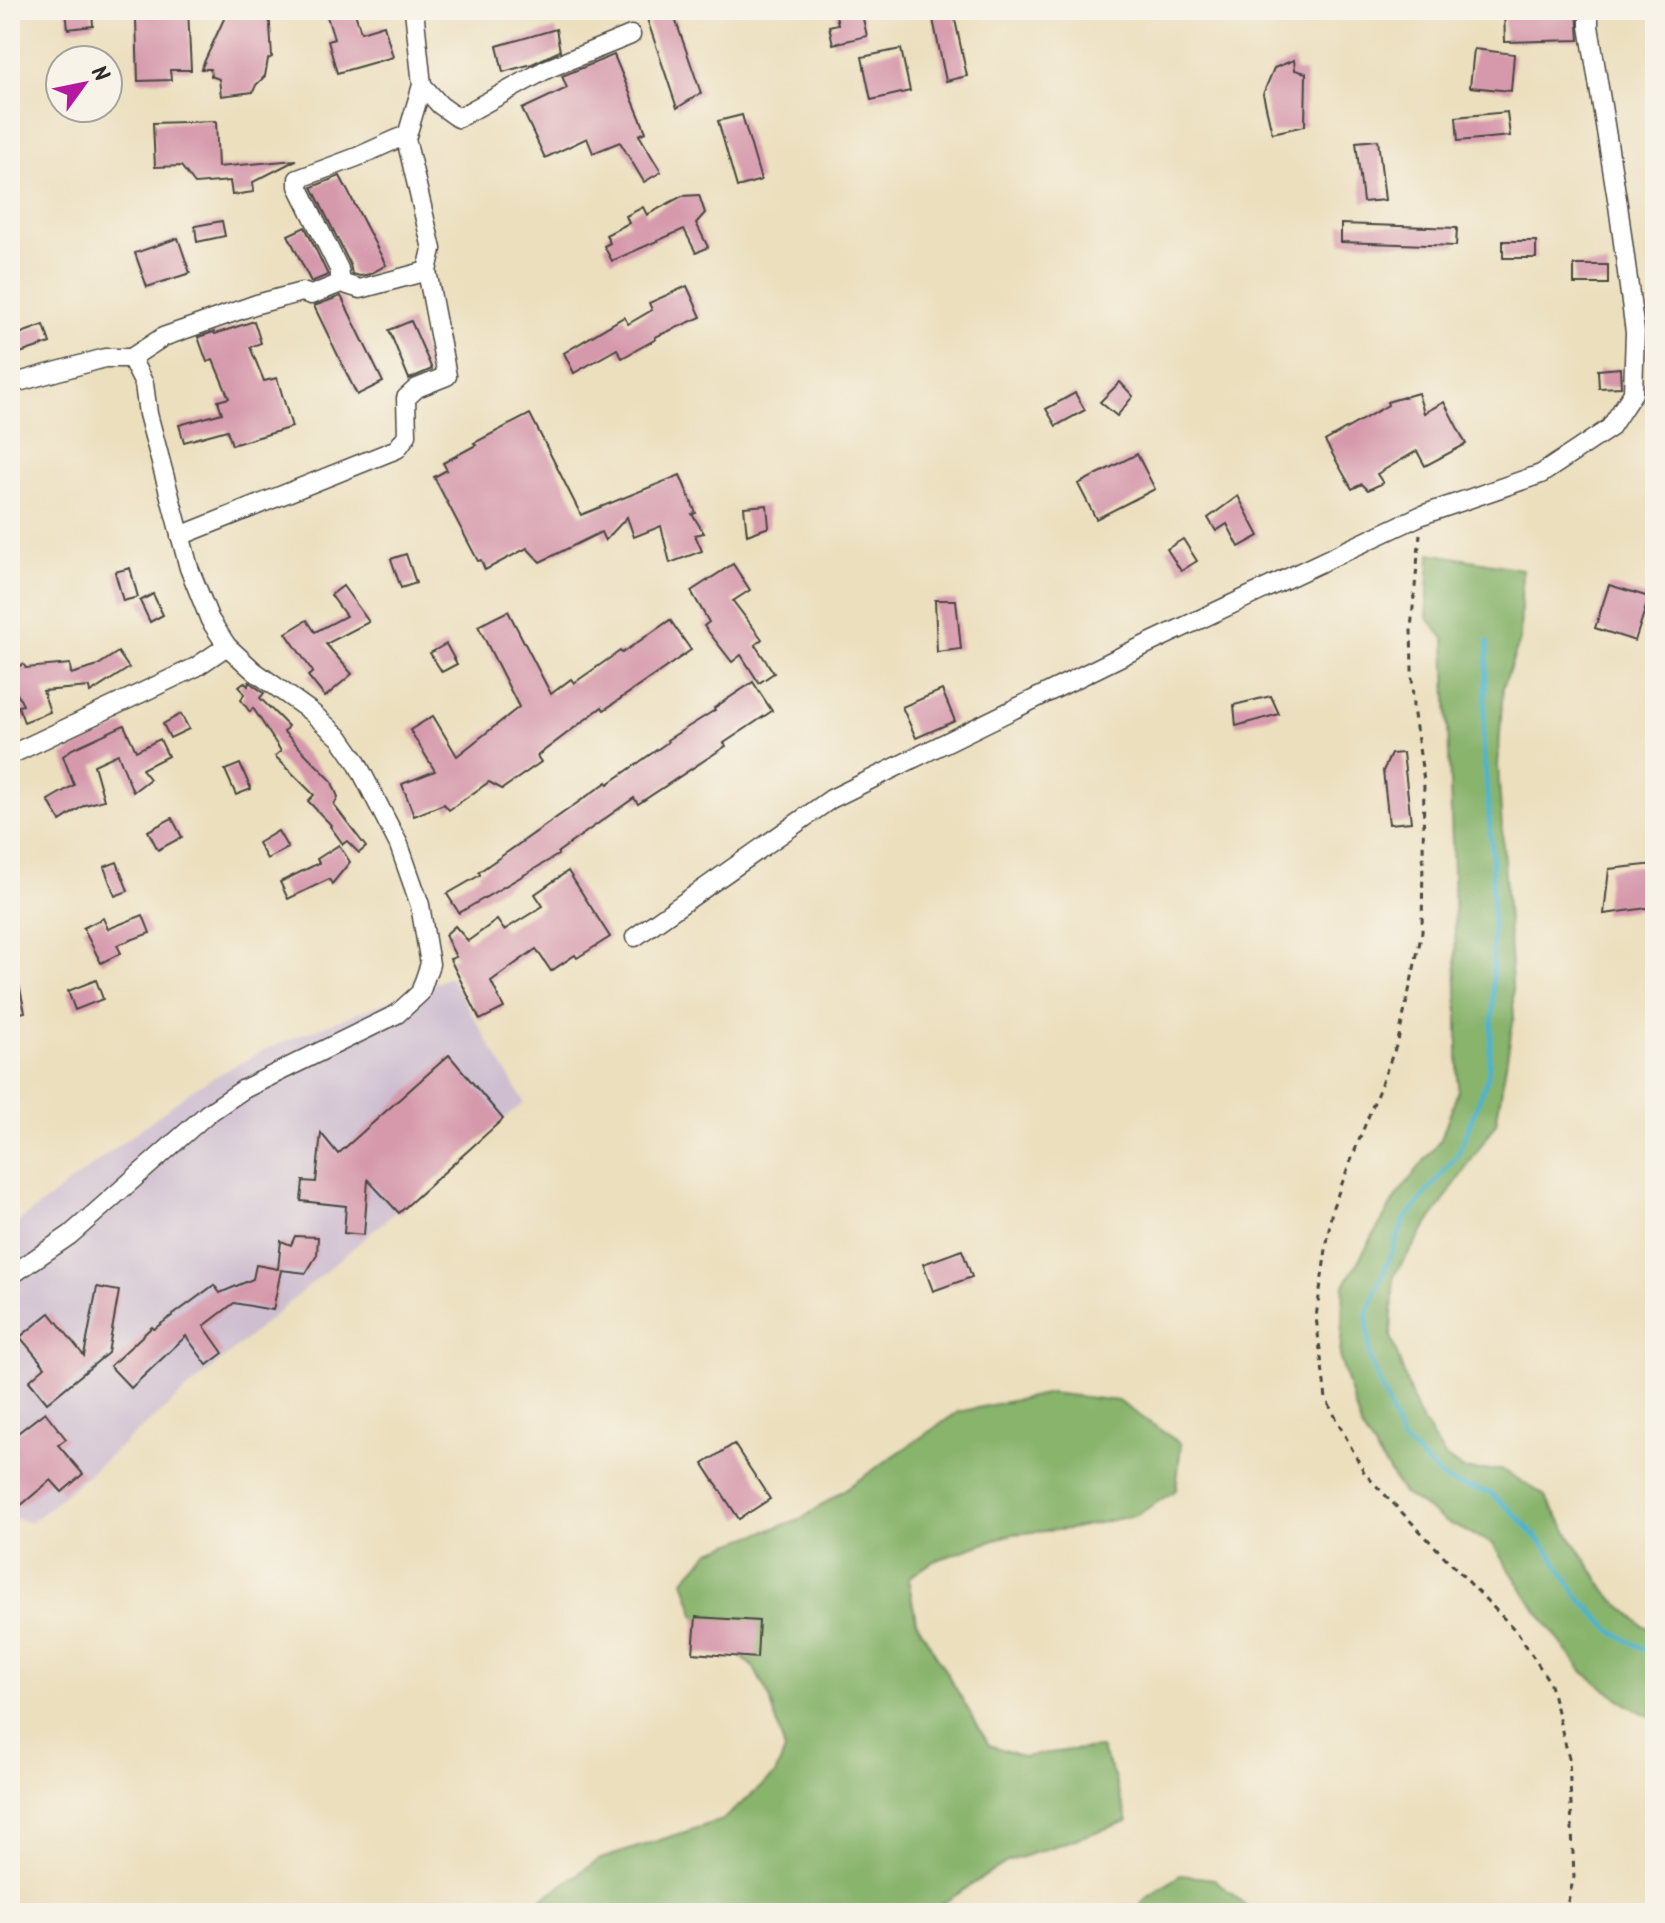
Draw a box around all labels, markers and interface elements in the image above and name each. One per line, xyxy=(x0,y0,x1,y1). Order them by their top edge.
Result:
north arrow xyxy=(44,44,124,124)
text: N xyxy=(80,59,117,90)

